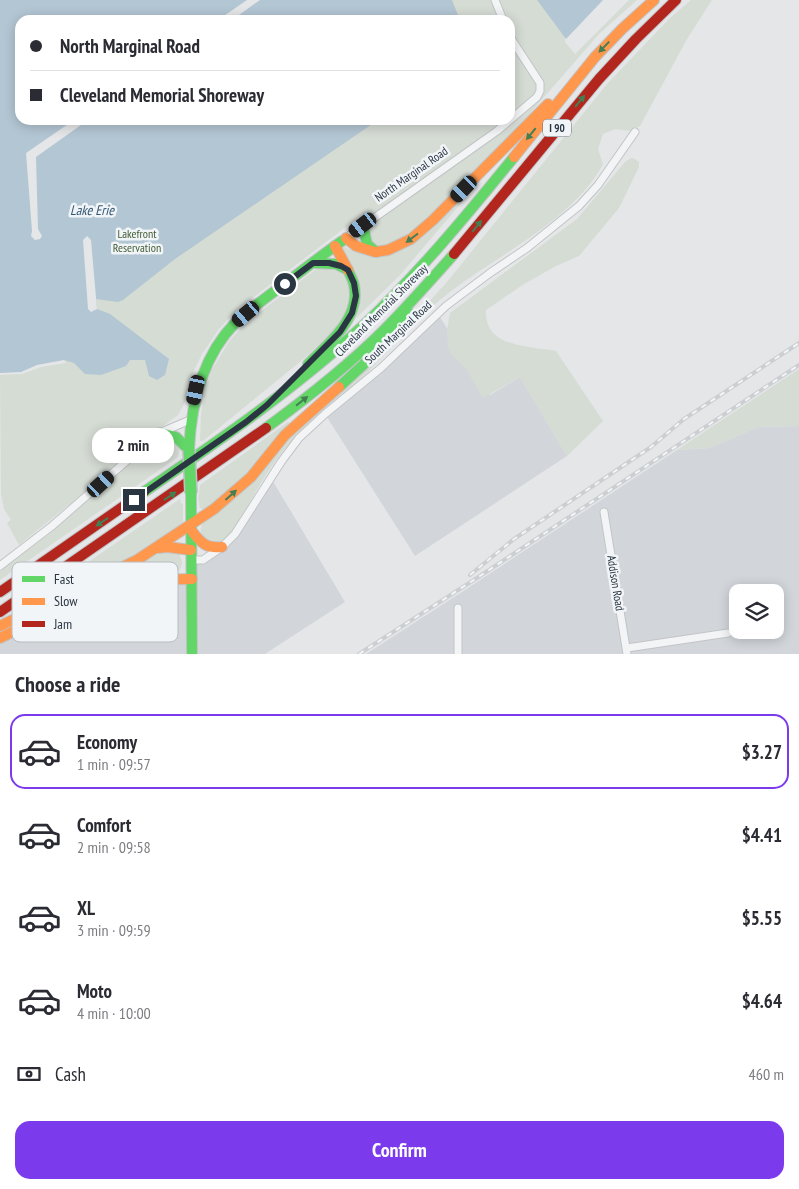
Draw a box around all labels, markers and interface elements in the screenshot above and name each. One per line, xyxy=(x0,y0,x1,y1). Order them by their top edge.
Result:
text: North Marginal Road xyxy=(60,34,200,58)
one-way arrow xyxy=(598,41,610,53)
text: Cleveland Memorial Shoreway xyxy=(60,83,264,107)
one-way arrow xyxy=(574,94,585,107)
road number: I 90 xyxy=(543,120,571,136)
one-way arrow xyxy=(526,127,537,140)
street label: North Marginal Road xyxy=(372,143,450,205)
car xyxy=(448,173,479,205)
water label: Lake Erie xyxy=(70,201,115,219)
car xyxy=(346,210,379,240)
one-way arrow xyxy=(471,220,482,233)
park label: Lakefront Reservation xyxy=(113,226,161,255)
one-way arrow xyxy=(406,232,419,243)
street label: Cleveland Memorial Shoreway xyxy=(331,260,431,360)
route start xyxy=(274,273,296,295)
street label: South Marginal Road xyxy=(361,297,435,367)
car xyxy=(229,299,262,329)
car xyxy=(185,374,206,406)
one-way arrow xyxy=(295,396,309,406)
callout: 2 min xyxy=(93,428,175,462)
text: 2 min xyxy=(117,435,149,455)
car xyxy=(84,468,117,500)
route end xyxy=(123,489,145,511)
one-way arrow xyxy=(224,490,237,501)
one-way arrow xyxy=(163,491,177,501)
one-way arrow xyxy=(95,517,109,527)
street label: Addison Road xyxy=(604,554,628,612)
legend xyxy=(12,562,178,642)
text: Fast xyxy=(54,570,74,588)
map controls xyxy=(729,584,784,639)
button: layers xyxy=(729,584,784,639)
text: Slow xyxy=(54,592,78,610)
text: Jam xyxy=(53,615,72,633)
text: Choose a ride xyxy=(15,670,120,698)
icon: car xyxy=(17,729,62,774)
text: Economy xyxy=(77,730,137,754)
text: $3.27 xyxy=(742,740,782,764)
text: 1 min · 09:57 xyxy=(77,754,151,774)
icon: car xyxy=(17,812,62,857)
text: Comfort xyxy=(77,813,131,837)
text: $4.41 xyxy=(742,823,782,847)
text: 2 min · 09:58 xyxy=(77,837,151,857)
icon: car xyxy=(17,895,62,940)
text: XL xyxy=(77,896,95,920)
text: $5.55 xyxy=(742,906,782,930)
text: 3 min · 09:59 xyxy=(77,920,151,940)
icon: car xyxy=(17,978,62,1023)
text: Moto xyxy=(77,979,112,1003)
text: $4.64 xyxy=(742,989,782,1013)
text: 4 min · 10:00 xyxy=(77,1003,151,1023)
icon: cash xyxy=(15,1060,43,1088)
text: Cash xyxy=(55,1062,86,1086)
text: 460 m xyxy=(749,1064,784,1084)
button: Confirm xyxy=(15,1121,784,1179)

